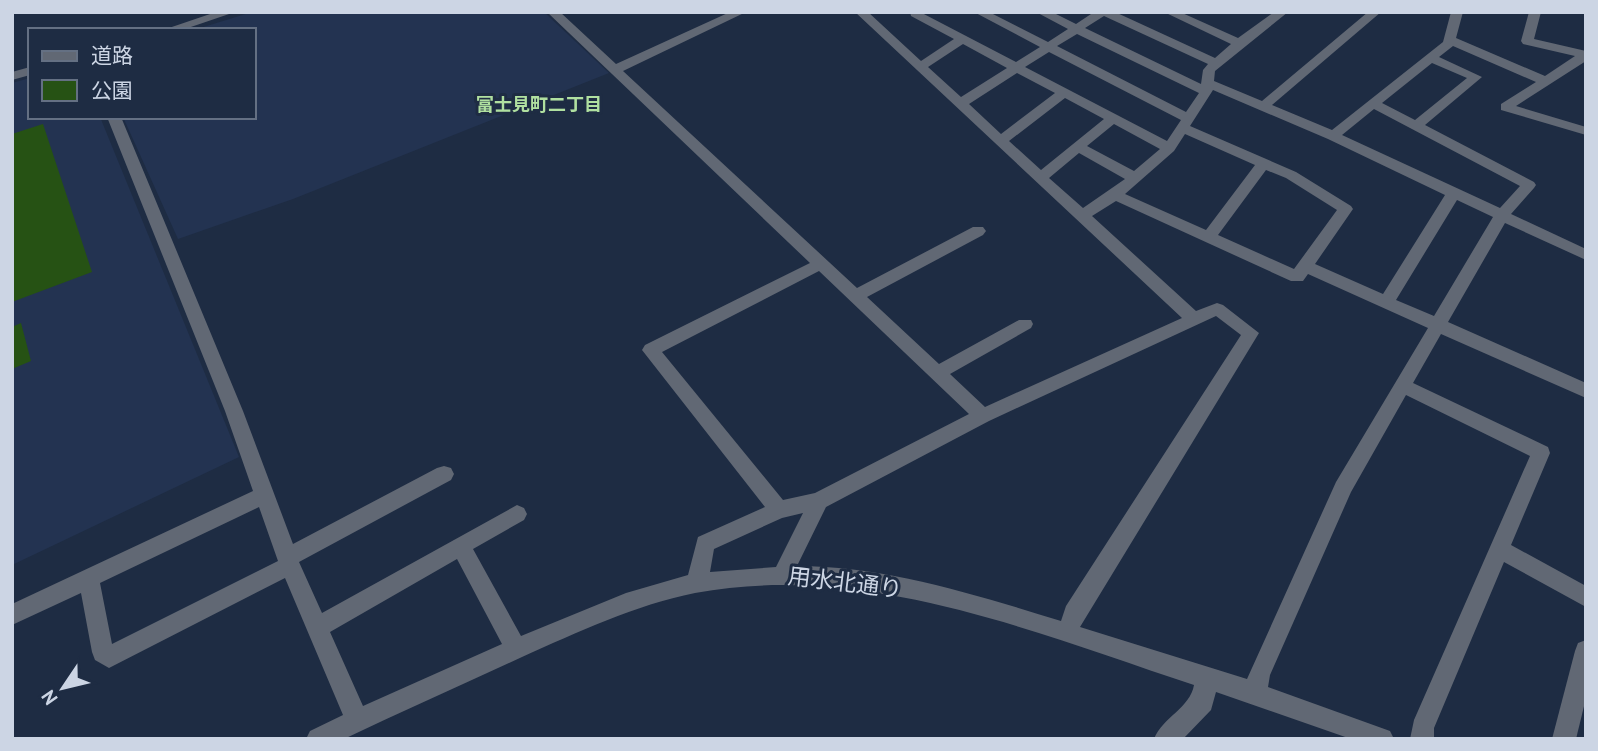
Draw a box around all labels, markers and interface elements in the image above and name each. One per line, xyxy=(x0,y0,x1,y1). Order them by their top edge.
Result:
legend xyxy=(28,28,256,119)
text: 道路 xyxy=(91,42,133,69)
text: 公園 xyxy=(91,77,133,104)
district label: 富士見町二丁目 xyxy=(476,93,602,116)
street label: 用水北通り xyxy=(786,561,904,603)
north arrow xyxy=(28,653,98,723)
text: N xyxy=(36,686,62,710)

